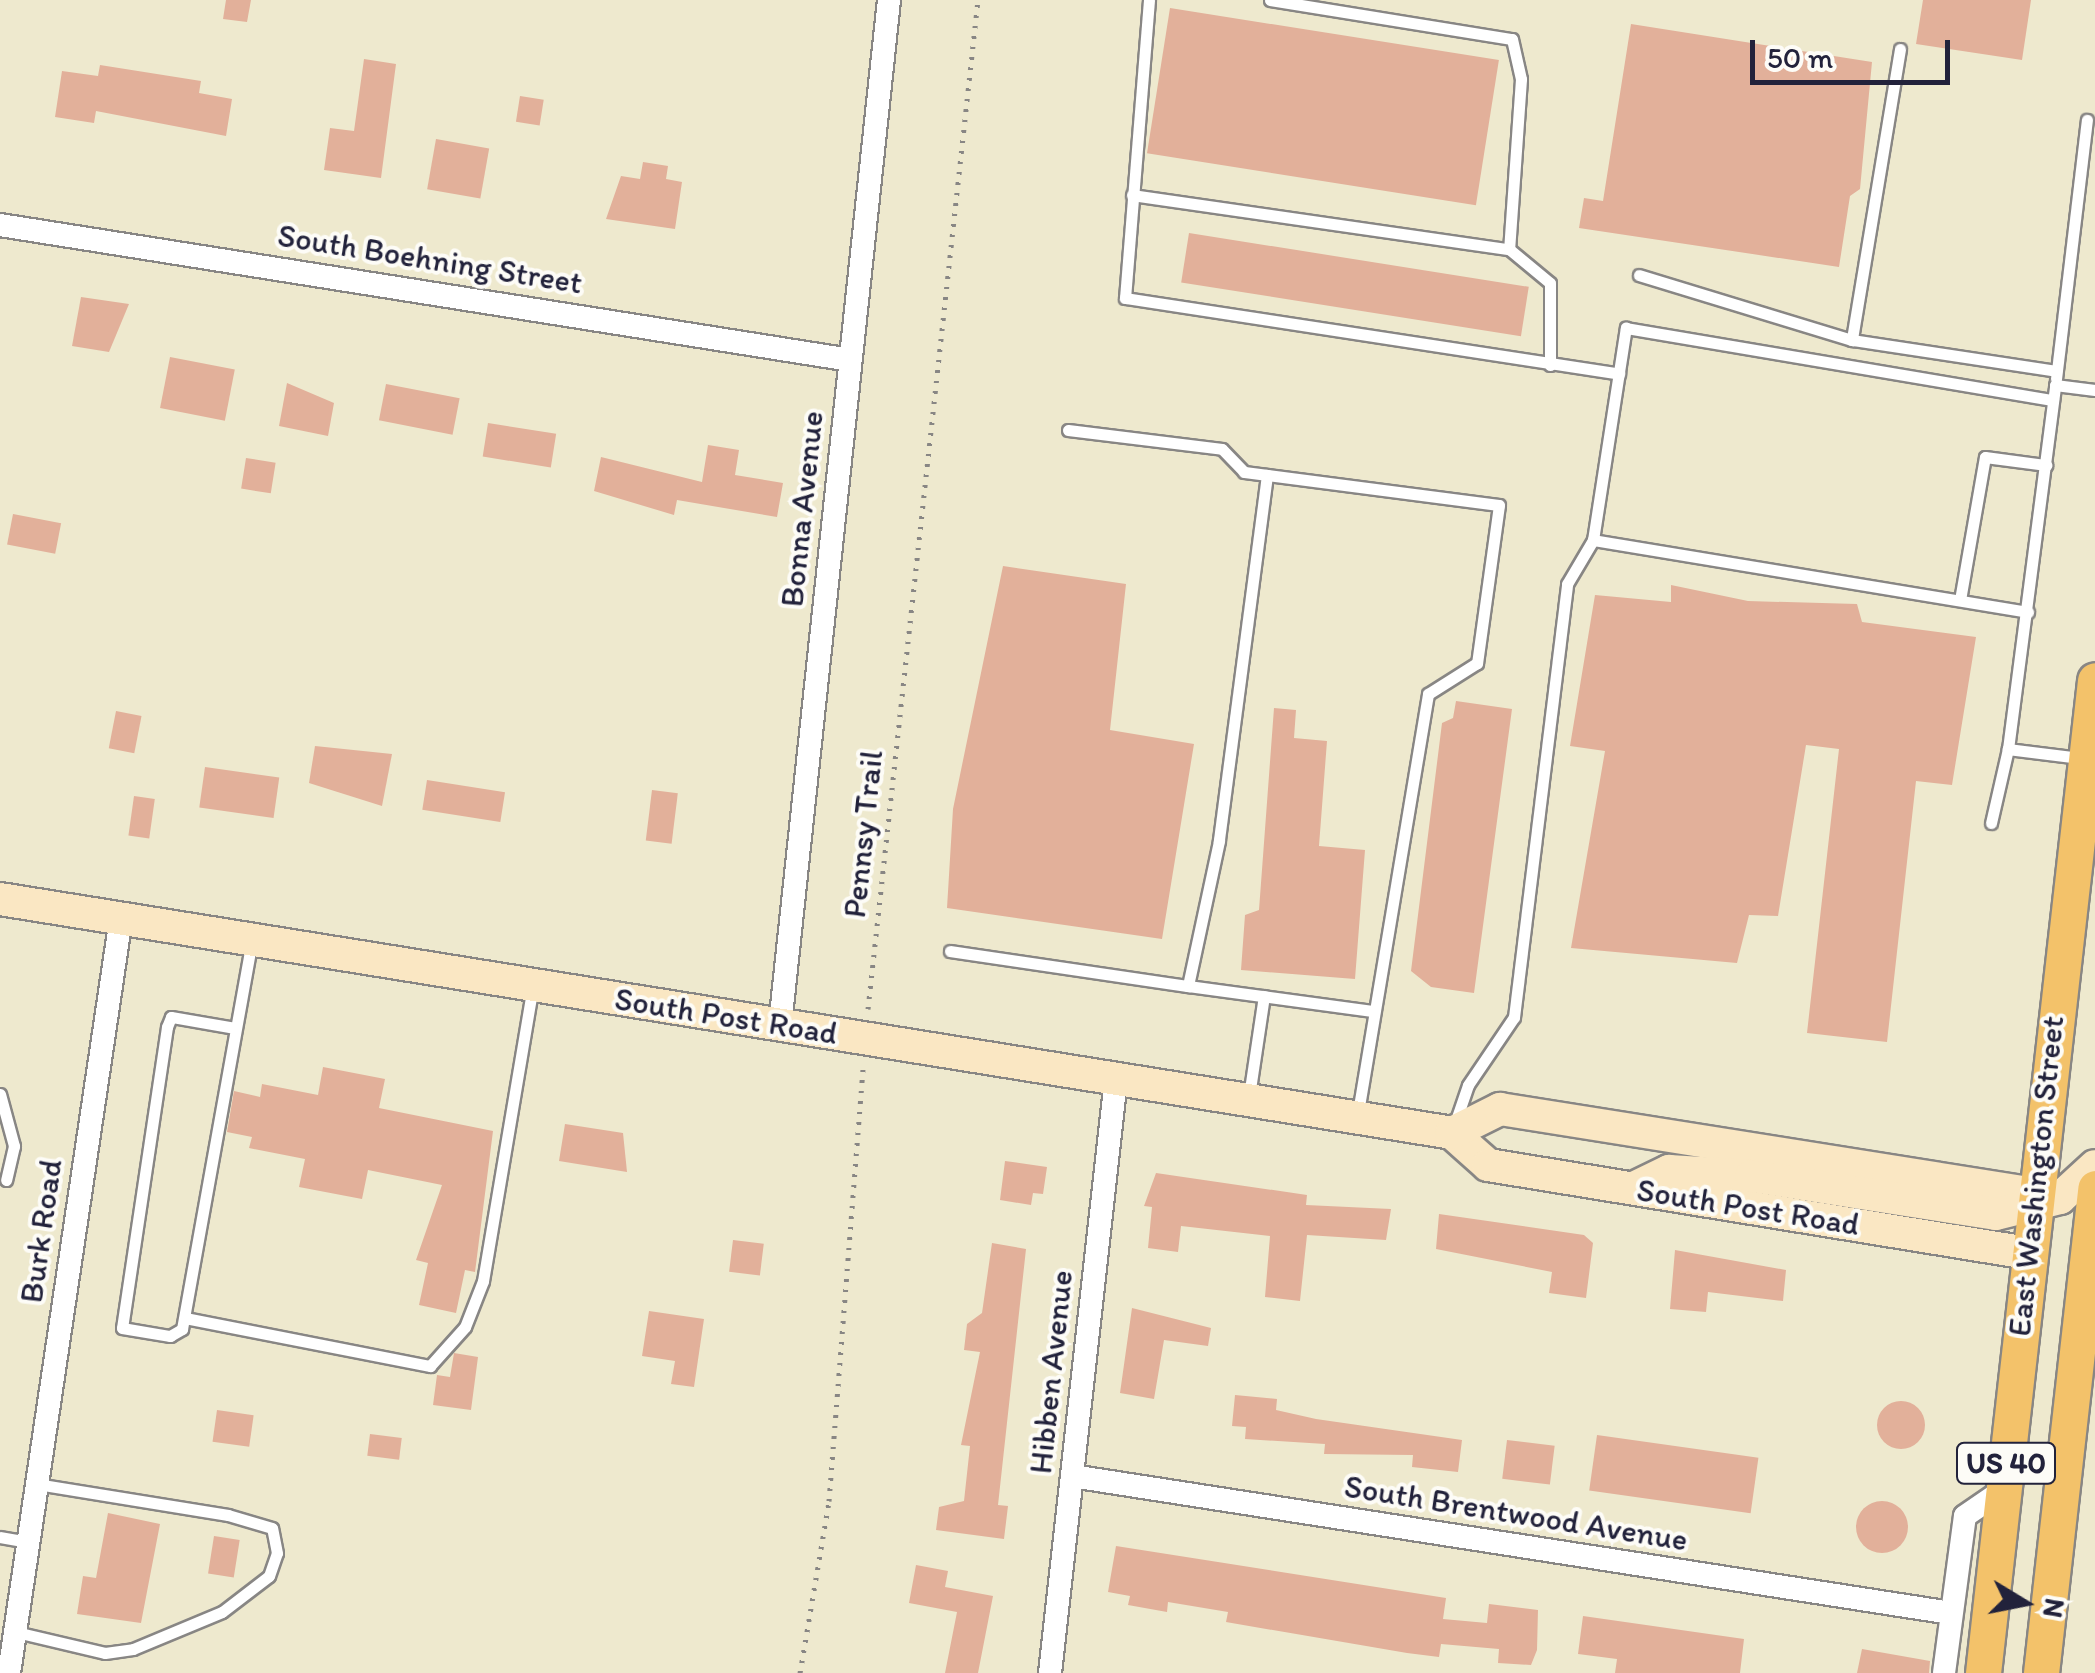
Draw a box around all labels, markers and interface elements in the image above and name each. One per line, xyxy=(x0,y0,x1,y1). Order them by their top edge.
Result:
scale bar xyxy=(1755,20,1955,82)
text: 50 m xyxy=(1767,39,1833,76)
street label: South Boehning Street xyxy=(275,216,585,302)
street label: Bonna Avenue xyxy=(773,410,831,608)
street label: Pennsy Trail xyxy=(835,749,891,919)
street label: South Post Road xyxy=(613,980,839,1052)
street label: East Washington Street xyxy=(2000,1014,2072,1338)
street label: Burk Road xyxy=(12,1157,70,1305)
street label: South Post Road xyxy=(1635,1171,1861,1243)
street label: Hibben Avenue xyxy=(1021,1268,1081,1476)
road number: US 40 xyxy=(1954,1438,2058,1488)
street label: South Brentwood Avenue xyxy=(1343,1467,1689,1559)
north arrow xyxy=(1975,1553,2075,1653)
text: N xyxy=(2036,1596,2073,1620)

